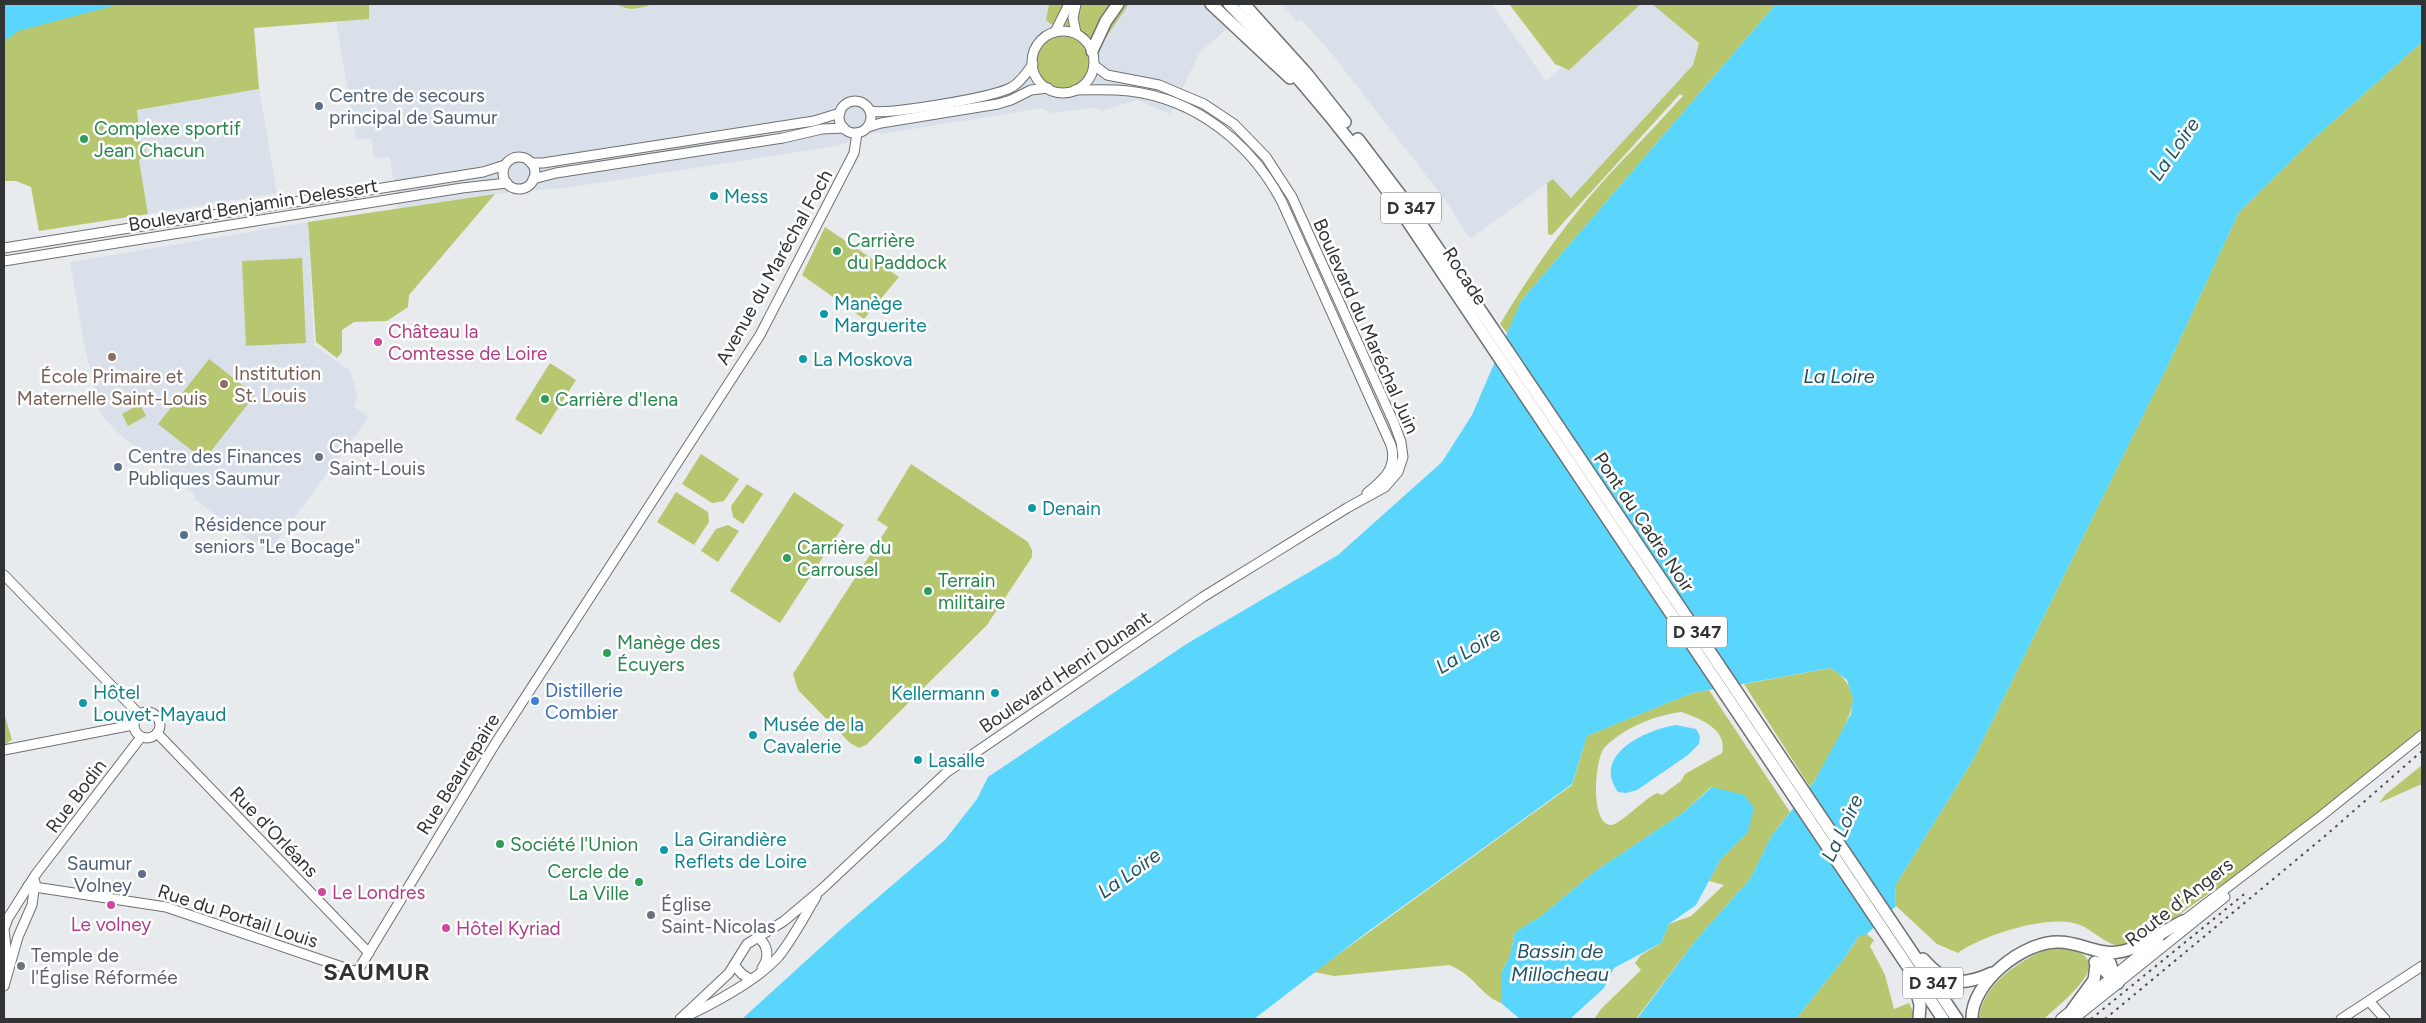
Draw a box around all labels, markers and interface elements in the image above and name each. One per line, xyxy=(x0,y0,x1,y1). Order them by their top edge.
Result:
place label: Centre de secours principal de Saumur xyxy=(329,84,498,129)
marker: Centre de secours principal de Saumur xyxy=(313,100,325,112)
water label: La Loire xyxy=(2144,113,2204,185)
place label: Complexe sportif Jean Chacun xyxy=(94,117,241,162)
marker: Complexe sportif Jean Chacun xyxy=(78,133,90,145)
street label: Avenue du Maréchal Foch xyxy=(711,165,837,369)
street label: Boulevard Benjamin Delessert xyxy=(127,174,379,236)
place label: Mess xyxy=(724,185,768,208)
marker: Mess xyxy=(708,190,720,202)
road number: D 347 xyxy=(1381,192,1441,224)
street label: Boulevard du Maréchal Juin xyxy=(1308,215,1424,437)
place label: Carrière du Paddock xyxy=(847,229,947,274)
street label: Rocade xyxy=(1438,243,1492,309)
marker: Carrière du Paddock xyxy=(831,245,843,257)
place label: Manège Marguerite xyxy=(834,292,927,337)
marker: Manège Marguerite xyxy=(818,308,830,320)
place label: Château la Comtesse de Loire xyxy=(388,320,547,365)
marker: Château la Comtesse de Loire xyxy=(372,336,384,348)
place label: La Moskova xyxy=(813,348,912,371)
marker: École Primaire et Maternelle Saint-Louis xyxy=(106,351,118,363)
marker: La Moskova xyxy=(797,353,809,365)
place label: Institution St. Louis xyxy=(234,362,321,407)
water label: La Loire xyxy=(1803,364,1875,388)
place label: École Primaire et Maternelle Saint-Louis xyxy=(17,365,207,410)
marker: Institution St. Louis xyxy=(218,378,230,390)
place label: Carrière d'Iena xyxy=(555,388,678,411)
marker: Carrière d'Iena xyxy=(539,393,551,405)
place label: Chapelle Saint-Louis xyxy=(329,435,425,480)
place label: Centre des Finances Publiques Saumur xyxy=(128,445,302,490)
street label: Pont du Cadre Noir xyxy=(1589,448,1700,597)
marker: Chapelle Saint-Louis xyxy=(313,451,325,463)
marker: Centre des Finances Publiques Saumur xyxy=(112,461,124,473)
place label: Denain xyxy=(1042,497,1101,520)
marker: Denain xyxy=(1026,502,1038,514)
place label: Résidence pour seniors "Le Bocage" xyxy=(194,513,360,558)
marker: Résidence pour seniors "Le Bocage" xyxy=(178,529,190,541)
place label: Carrière du Carrousel xyxy=(797,536,891,581)
marker: Carrière du Carrousel xyxy=(781,552,793,564)
place label: Terrain militaire xyxy=(938,569,1005,614)
marker: Terrain militaire xyxy=(922,585,934,597)
street label: Boulevard Henri Dunant xyxy=(975,606,1155,738)
road number: D 347 xyxy=(1667,616,1727,648)
water label: La Loire xyxy=(1431,621,1505,679)
place label: Manège des Écuyers xyxy=(617,631,720,676)
marker: Manège des Écuyers xyxy=(601,647,613,659)
place label: Distillerie Combier xyxy=(545,679,623,724)
place label: Hôtel Louvet-Mayaud xyxy=(93,681,226,726)
place label: Kellermann xyxy=(891,682,985,705)
marker: Kellermann xyxy=(989,687,1001,699)
marker: Distillerie Combier xyxy=(529,695,541,707)
marker: Hôtel Louvet-Mayaud xyxy=(77,697,89,709)
street label: Rue Beaurepaire xyxy=(411,709,505,839)
place label: Musée de la Cavalerie xyxy=(763,713,864,758)
marker: Musée de la Cavalerie xyxy=(747,729,759,741)
place label: Lasalle xyxy=(928,749,985,772)
marker: Lasalle xyxy=(912,754,924,766)
street label: Rue Bodin xyxy=(41,755,111,837)
street label: Rue d'Orléans xyxy=(225,782,323,882)
water label: La Loire xyxy=(1816,790,1868,865)
place label: La Girandière Reflets de Loire xyxy=(674,828,807,873)
place label: Société l'Union xyxy=(510,833,638,856)
marker: Société l'Union xyxy=(494,838,506,850)
water label: La Loire xyxy=(1093,843,1165,903)
marker: La Girandière Reflets de Loire xyxy=(658,844,670,856)
place label: Saumur Volney xyxy=(67,852,133,897)
street label: Route d'Angers xyxy=(2120,853,2238,951)
place label: Cercle de La Ville xyxy=(547,860,629,905)
marker: Saumur Volney xyxy=(136,868,148,880)
marker: Cercle de La Ville xyxy=(633,876,645,888)
street label: Rue du Portail Louis xyxy=(155,879,321,953)
place label: Le Londres xyxy=(332,881,425,904)
marker: Le Londres xyxy=(316,886,328,898)
place label: Église Saint-Nicolas xyxy=(661,893,776,938)
marker: Le volney xyxy=(105,899,117,911)
marker: Église Saint-Nicolas xyxy=(645,909,657,921)
place label: Le volney xyxy=(71,913,151,936)
place label: Hôtel Kyriad xyxy=(456,917,561,940)
marker: Hôtel Kyriad xyxy=(440,922,452,934)
water label: Bassin de Millocheau xyxy=(1511,939,1609,986)
place label: Temple de l'Église Réformée xyxy=(31,944,178,989)
district label: SAUMUR xyxy=(323,957,431,986)
marker: Temple de l'Église Réformée xyxy=(15,960,27,972)
road number: D 347 xyxy=(1903,968,1963,998)

